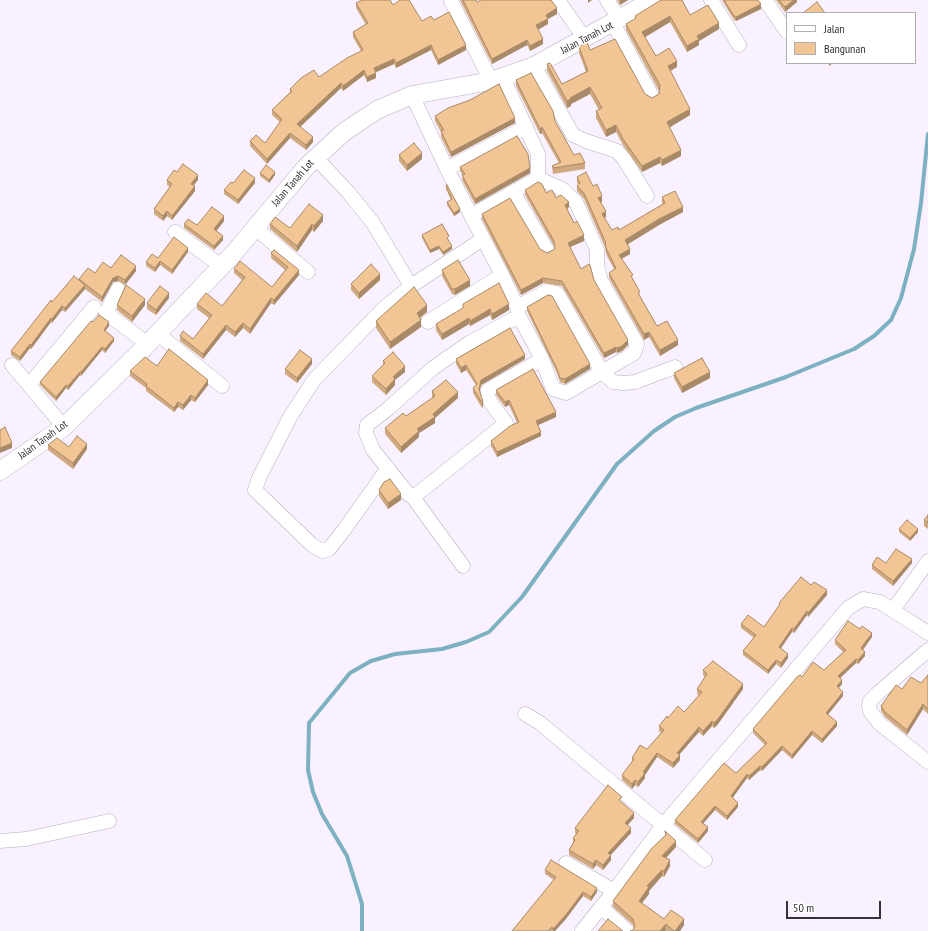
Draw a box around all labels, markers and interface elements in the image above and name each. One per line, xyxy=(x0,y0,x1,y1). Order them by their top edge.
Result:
legend xyxy=(786,12,916,64)
street label: Jalan Tanah Lot xyxy=(558,19,616,57)
text: Jalan xyxy=(824,21,845,36)
text: Bangunan xyxy=(824,41,865,56)
street label: Jalan Tanah Lot xyxy=(269,157,317,209)
street label: Jalan Tanah Lot xyxy=(16,418,70,462)
scale bar xyxy=(788,893,883,919)
text: 50 m xyxy=(793,900,814,915)

